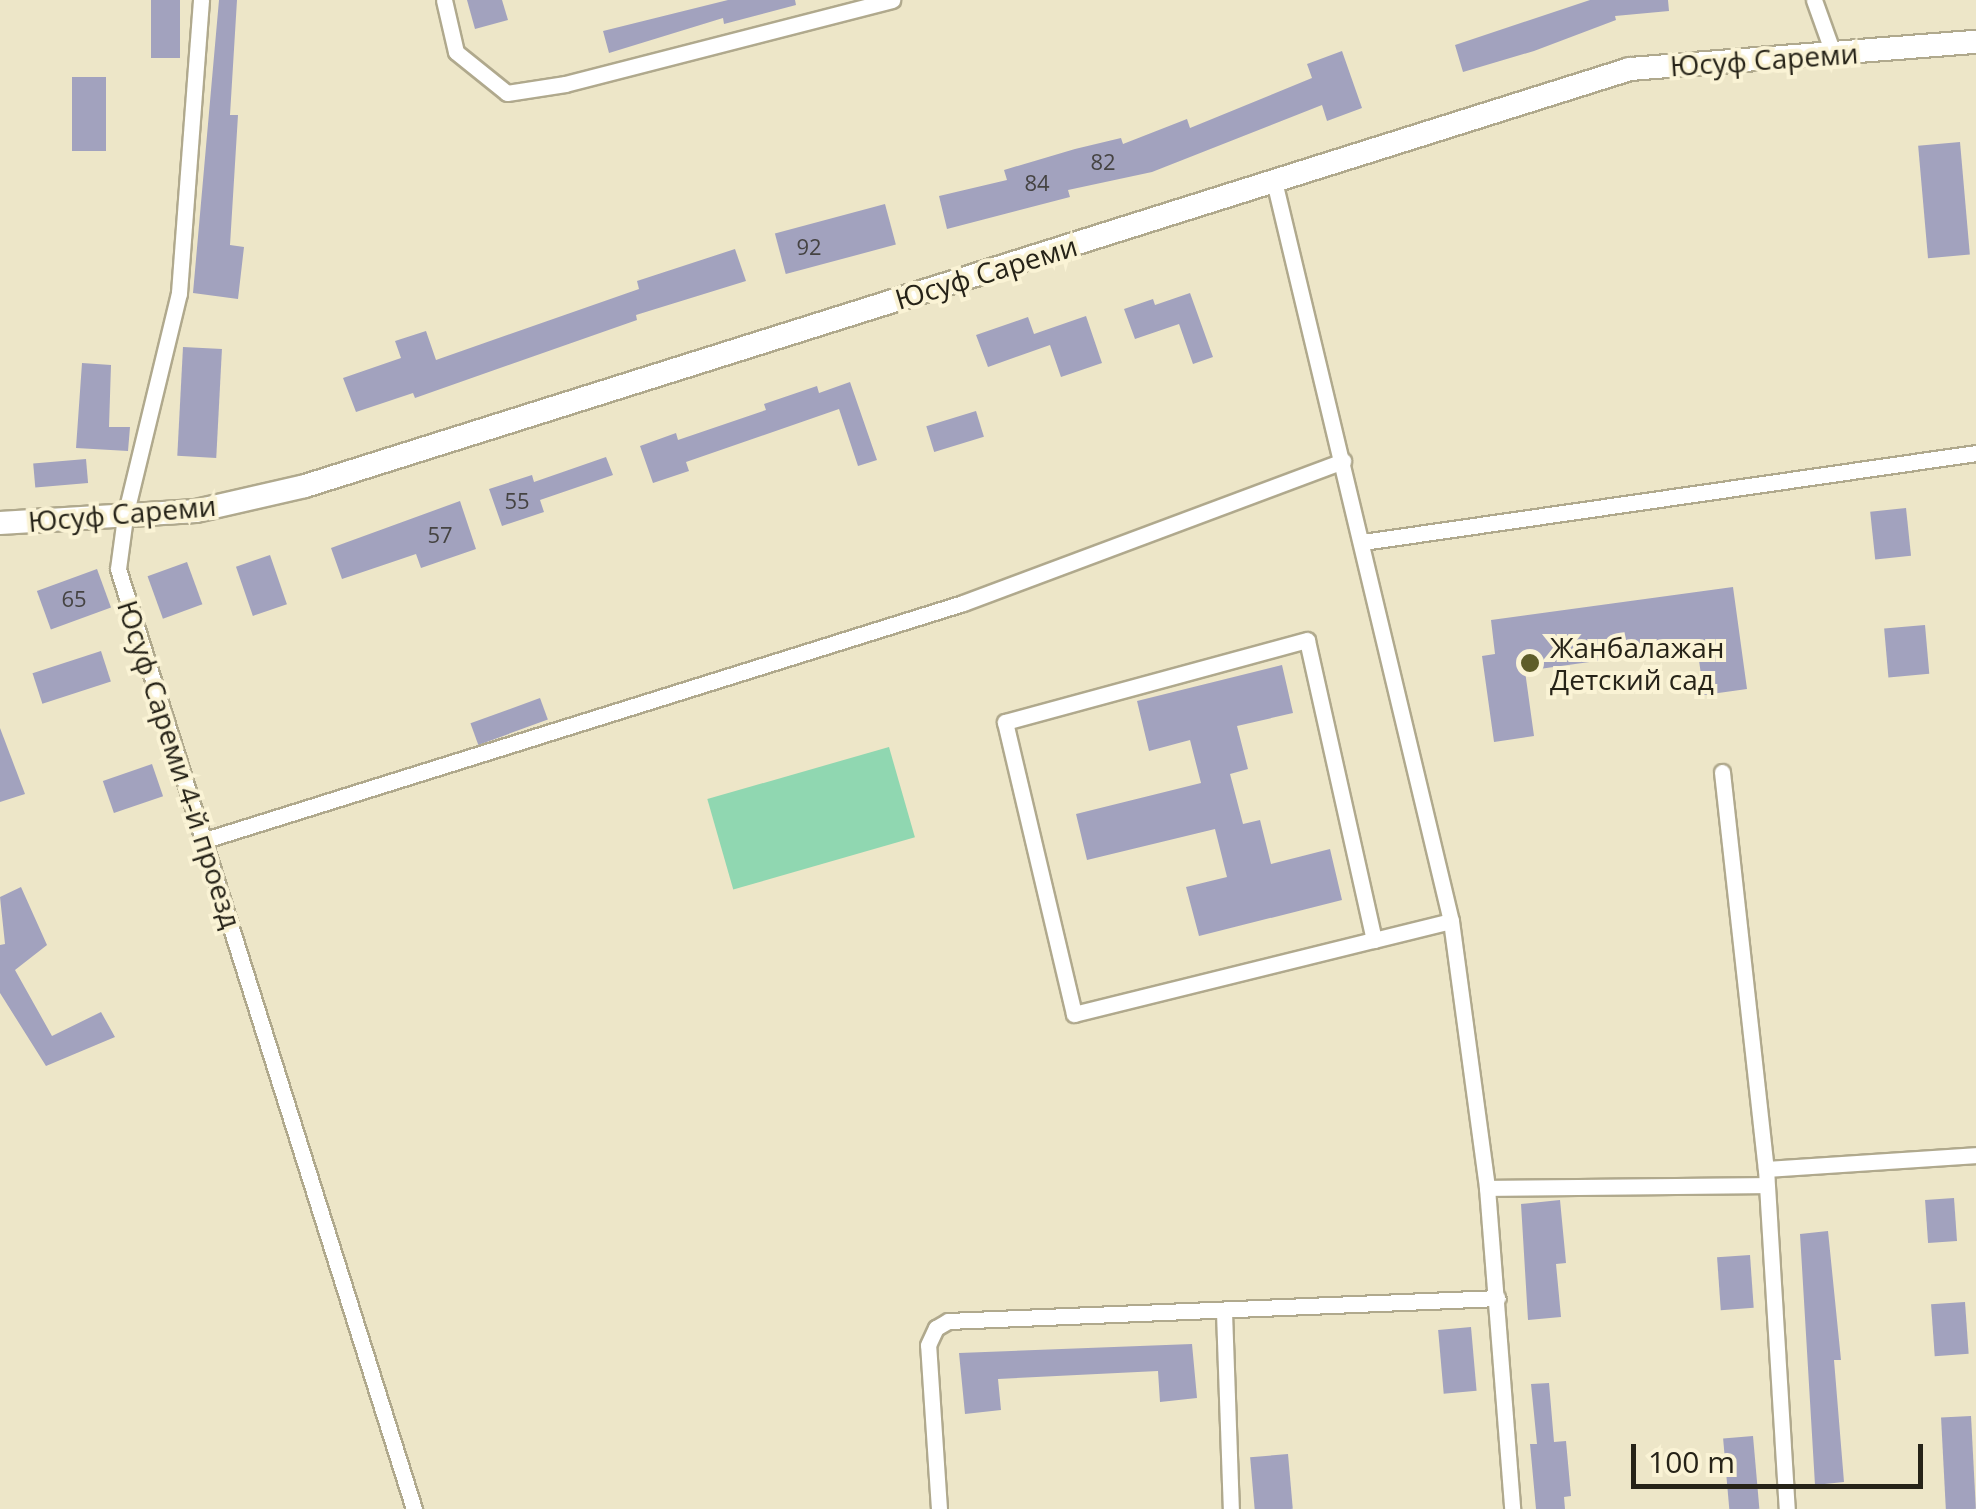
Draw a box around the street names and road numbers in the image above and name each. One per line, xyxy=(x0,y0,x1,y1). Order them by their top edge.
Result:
street label: Юсуф Сареми xyxy=(1669,36,1859,82)
street label: Юсуф Сареми xyxy=(891,228,1081,316)
street label: Юсуф Сареми xyxy=(27,488,217,538)
street label: Юсуф Сареми 4-й проезд xyxy=(111,596,249,932)

